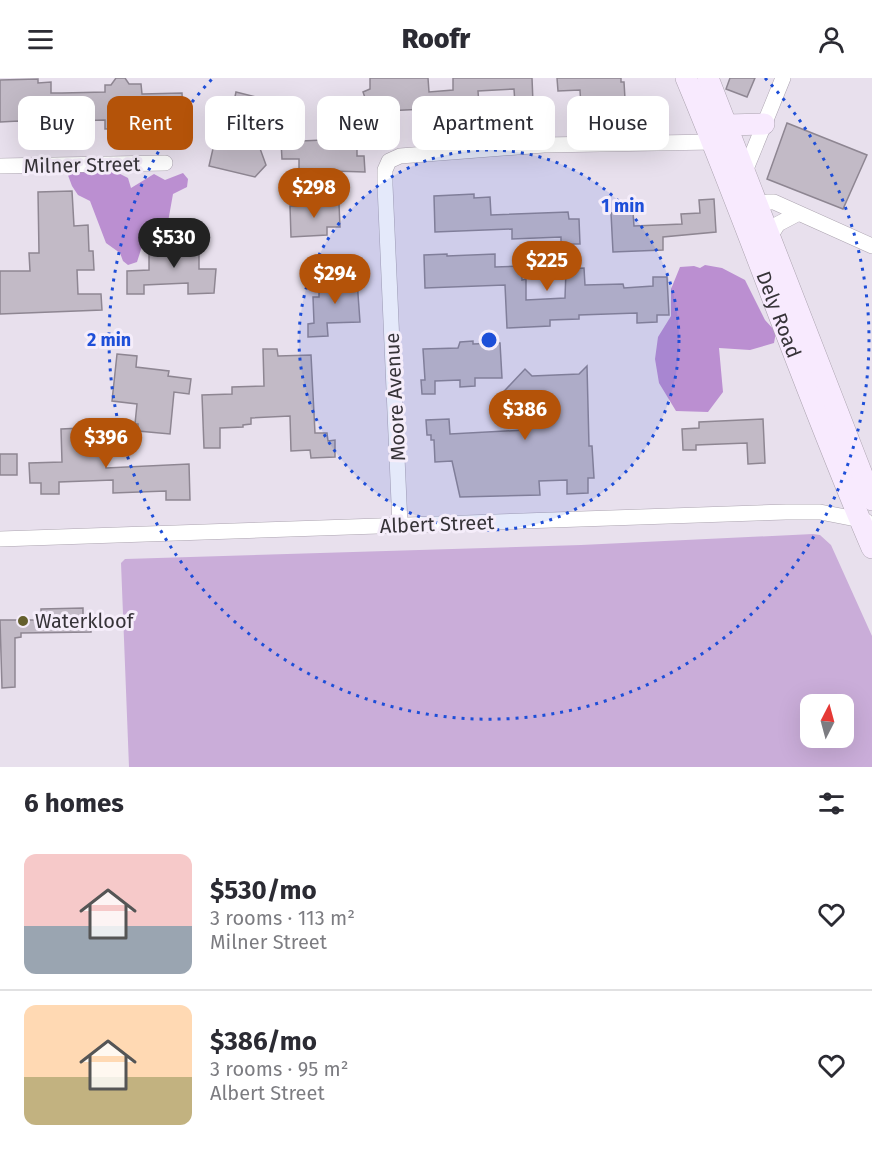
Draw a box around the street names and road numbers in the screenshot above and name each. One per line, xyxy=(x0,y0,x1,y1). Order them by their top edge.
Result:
street label: Milner Street xyxy=(23,152,141,178)
street label: Dely Road xyxy=(751,268,806,361)
street label: Moore Avenue xyxy=(380,332,410,462)
street label: Albert Street xyxy=(379,510,495,538)

